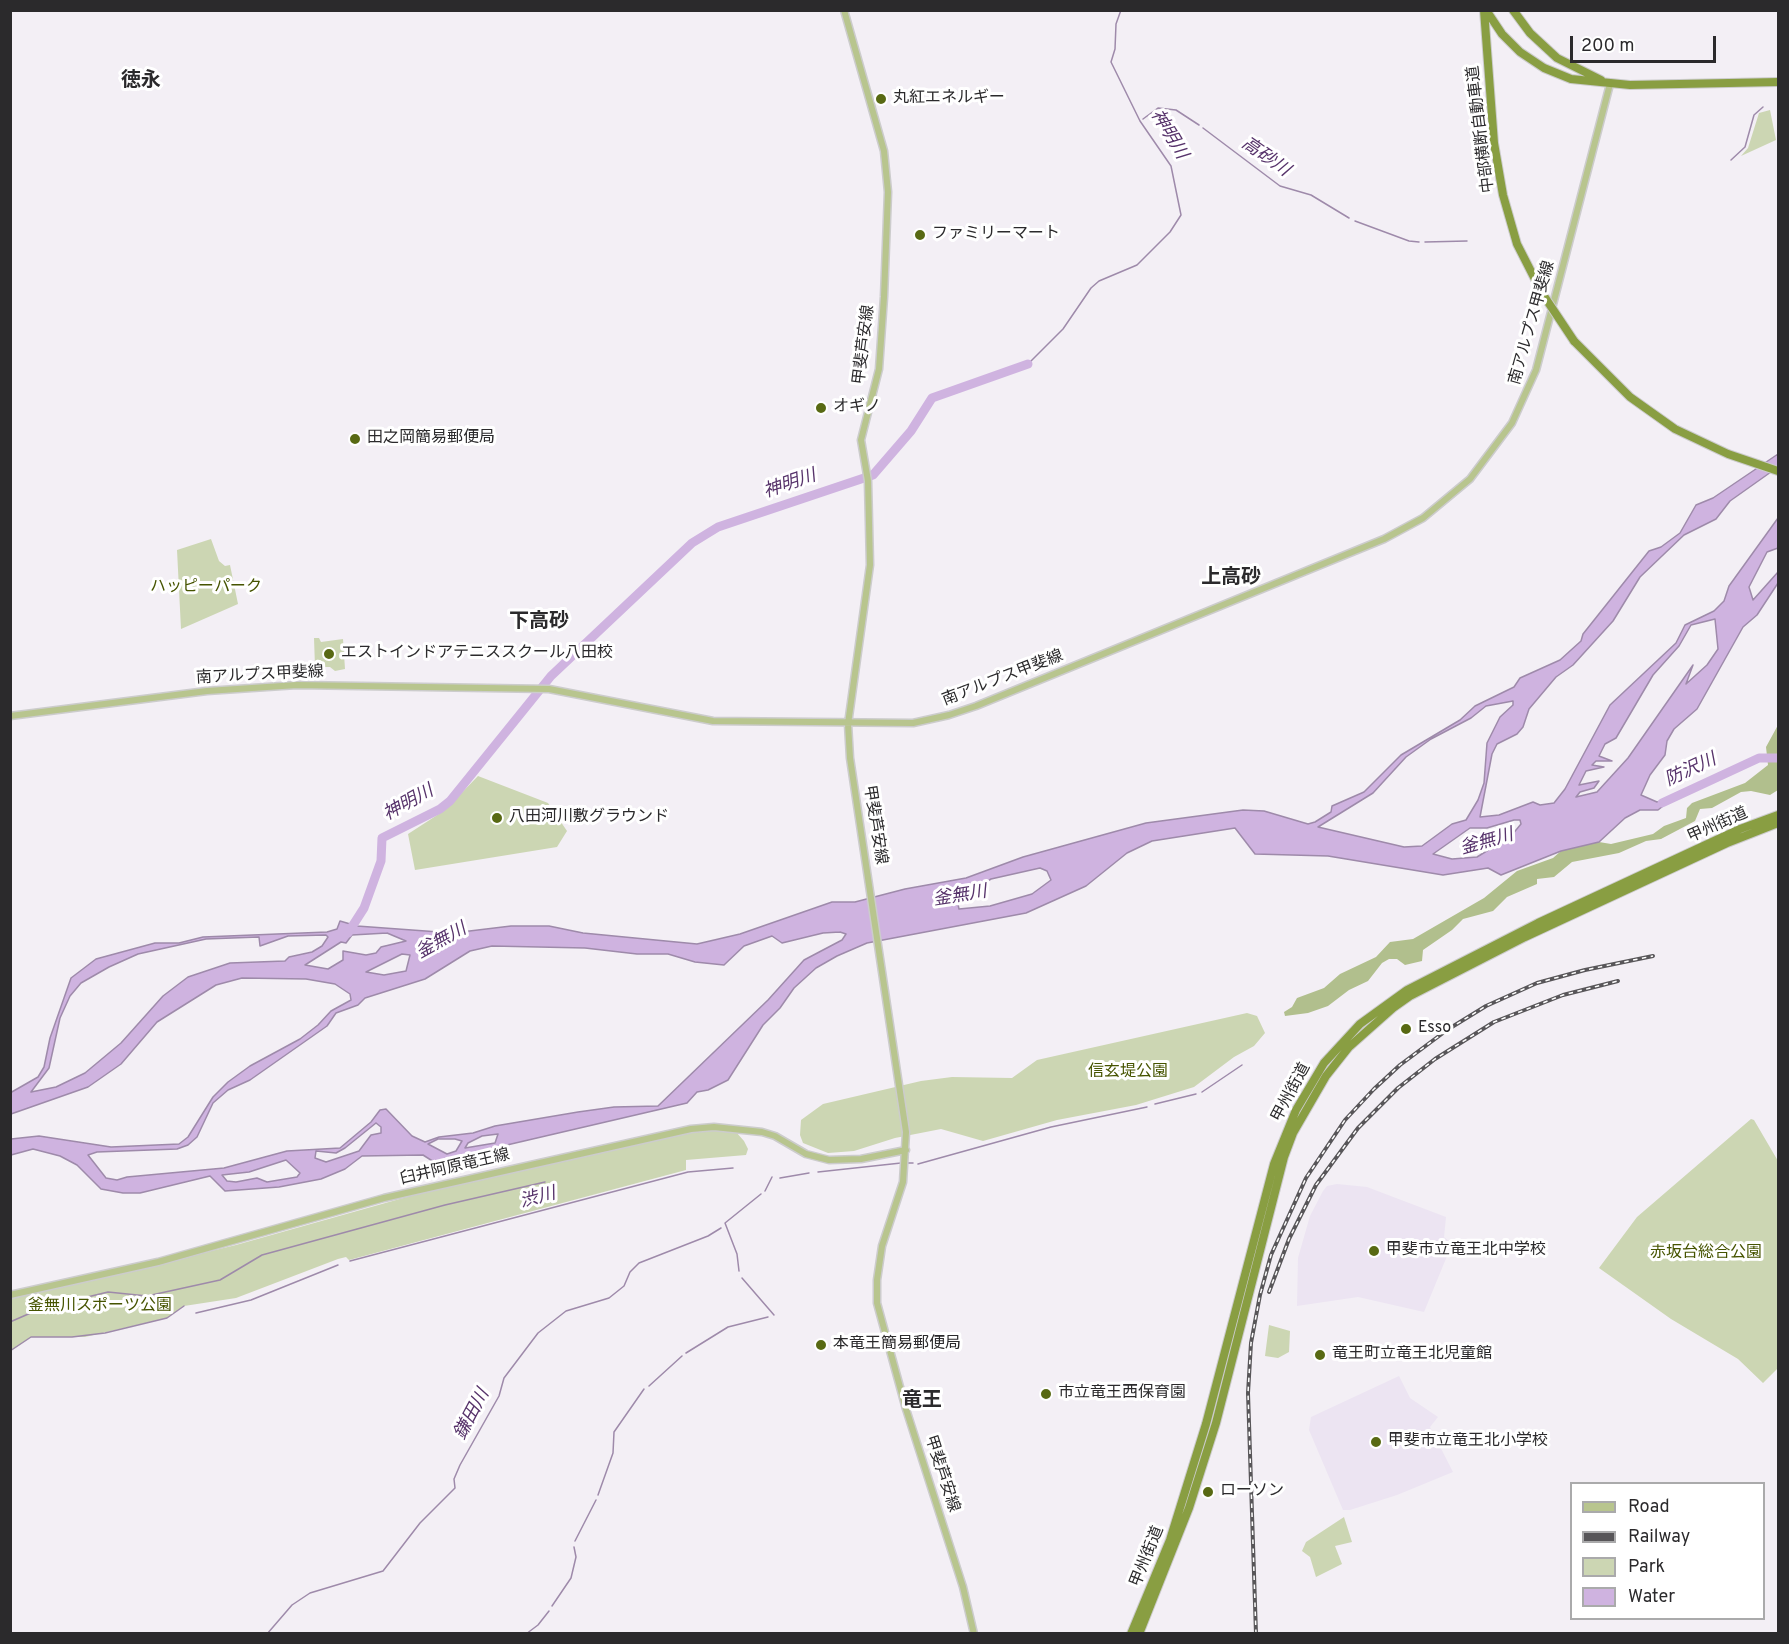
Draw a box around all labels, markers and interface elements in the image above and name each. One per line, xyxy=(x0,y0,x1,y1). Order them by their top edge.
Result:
scale bar xyxy=(1573,24,1718,62)
text: 200 m xyxy=(1581,35,1634,58)
street label: 中部横断自動車道 xyxy=(1465,64,1499,194)
district label: 徳永 xyxy=(121,70,161,94)
place label: 丸紅エネルギー xyxy=(893,89,1005,109)
marker: 丸紅エネルギー xyxy=(874,92,888,106)
water label: 神明川 xyxy=(1145,106,1191,164)
water label: 高砂川 xyxy=(1237,134,1293,182)
place label: ファミリーマート xyxy=(932,225,1060,245)
marker: ファミリーマート xyxy=(913,228,927,242)
street label: 南アルプス甲斐線 xyxy=(1506,259,1560,387)
street label: 甲斐芦安線 xyxy=(851,304,879,386)
place label: オギノ xyxy=(833,398,881,418)
marker: オギノ xyxy=(814,401,828,415)
place label: 田之岡簡易郵便局 xyxy=(367,429,495,449)
marker: 田之岡簡易郵便局 xyxy=(348,432,362,446)
water label: 神明川 xyxy=(761,466,819,504)
district label: 上高砂 xyxy=(1201,567,1261,591)
park label: ハッピーパーク xyxy=(150,578,262,598)
district label: 下高砂 xyxy=(509,611,569,635)
place label: エストインドアテニススクール八田校 xyxy=(341,644,613,664)
marker: エストインドアテニススクール八田校 xyxy=(322,647,336,661)
street label: 南アルプス甲斐線 xyxy=(940,647,1066,711)
street label: 南アルプス甲斐線 xyxy=(196,663,324,689)
water label: 防沢川 xyxy=(1662,750,1720,792)
water label: 神明川 xyxy=(380,781,438,827)
street label: 甲斐芦安線 xyxy=(858,784,890,866)
street label: 甲州街道 xyxy=(1685,804,1751,848)
place label: 八田河川敷グラウンド xyxy=(509,808,669,828)
marker: 八田河川敷グラウンド xyxy=(490,811,504,825)
water label: 釜無川 xyxy=(1458,825,1516,861)
water label: 釜無川 xyxy=(932,882,988,912)
water label: 釜無川 xyxy=(413,919,471,965)
place label: Esso xyxy=(1418,1019,1451,1039)
marker: Esso xyxy=(1399,1022,1413,1036)
street label: 甲州街道 xyxy=(1269,1060,1315,1126)
park label: 信玄堤公園 xyxy=(1088,1063,1168,1083)
street label: 臼井阿原竜王線 xyxy=(398,1146,512,1190)
water label: 渋川 xyxy=(518,1184,558,1214)
place label: 甲斐市立竜王北中学校 xyxy=(1386,1241,1546,1261)
marker: 甲斐市立竜王北中学校 xyxy=(1367,1244,1381,1258)
park label: 赤坂台総合公園 xyxy=(1650,1244,1762,1264)
park label: 釜無川スポーツ公園 xyxy=(28,1297,172,1317)
place label: 本竜王簡易郵便局 xyxy=(833,1335,961,1355)
marker: 本竜王簡易郵便局 xyxy=(814,1338,828,1352)
place label: 竜王町立竜王北児童館 xyxy=(1332,1345,1492,1365)
marker: 竜王町立竜王北児童館 xyxy=(1313,1348,1327,1362)
place label: 市立竜王西保育園 xyxy=(1058,1384,1186,1404)
water label: 鎌田川 xyxy=(451,1386,495,1444)
marker: 市立竜王西保育園 xyxy=(1039,1387,1053,1401)
district label: 竜王 xyxy=(902,1390,942,1414)
place label: 甲斐市立竜王北小学校 xyxy=(1388,1432,1548,1452)
street label: 甲斐芦安線 xyxy=(920,1433,962,1515)
marker: 甲斐市立竜王北小学校 xyxy=(1369,1435,1383,1449)
place label: ローソン xyxy=(1220,1482,1284,1502)
legend xyxy=(1570,1482,1765,1620)
marker: ローソン xyxy=(1201,1485,1215,1499)
text: Road xyxy=(1628,1496,1670,1519)
street label: 甲州街道 xyxy=(1127,1524,1169,1590)
text: Railway xyxy=(1628,1526,1690,1549)
text: Park xyxy=(1628,1556,1665,1579)
text: Water xyxy=(1628,1586,1675,1609)

